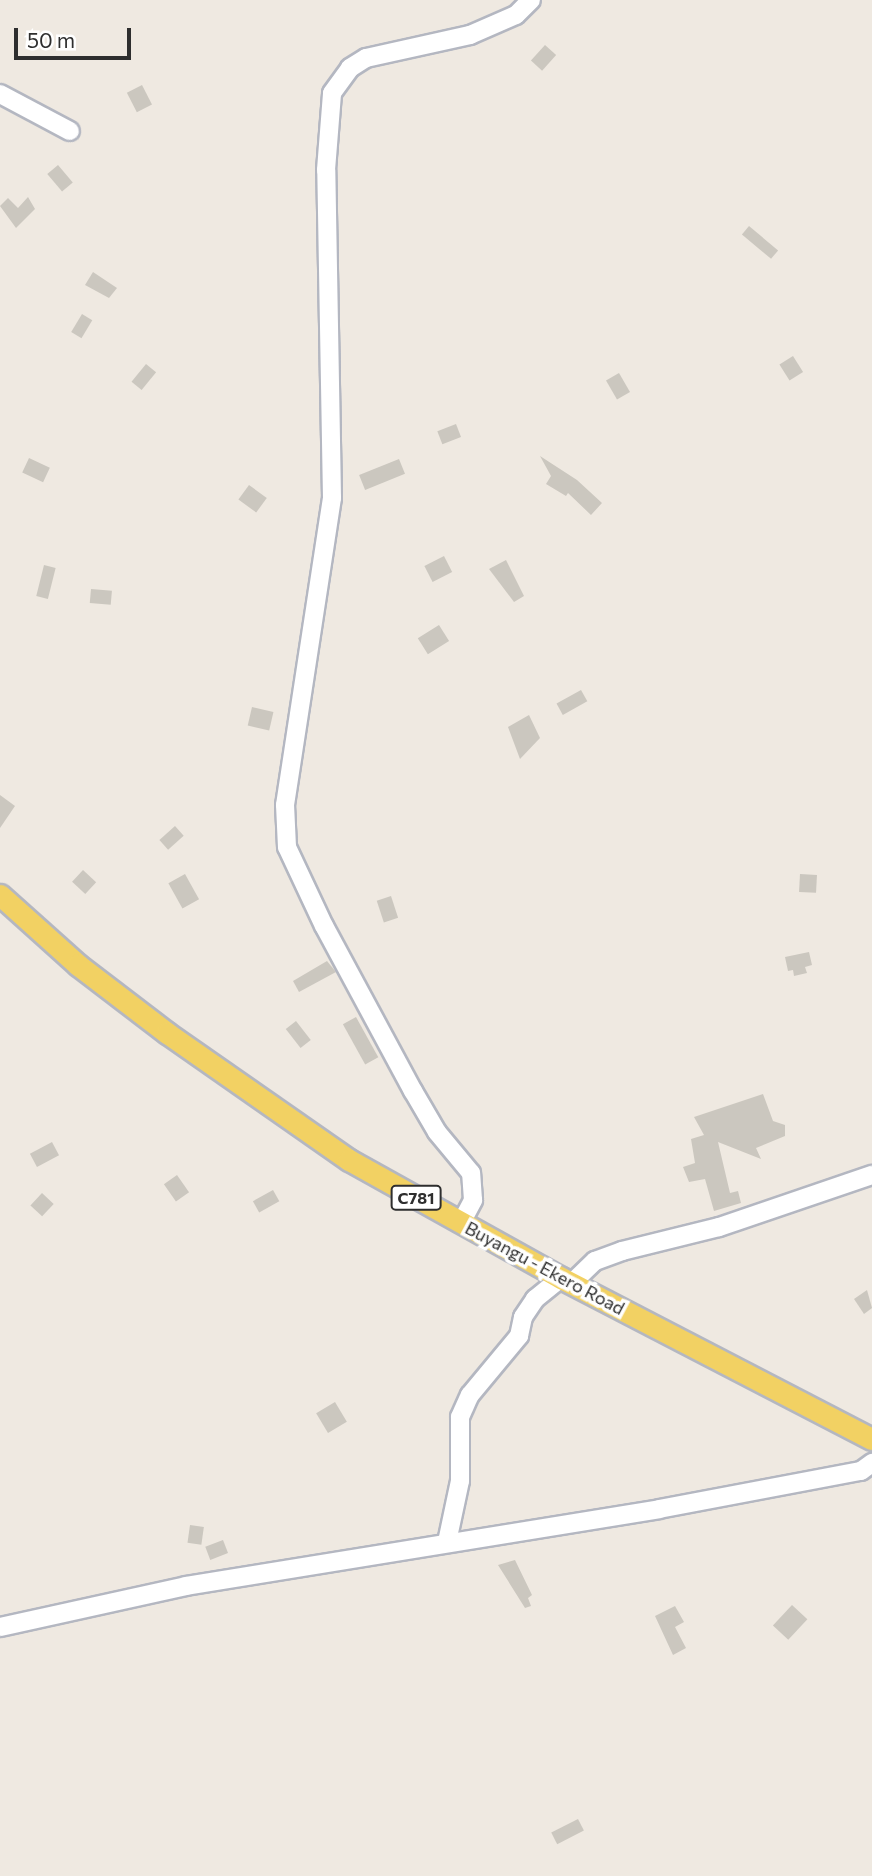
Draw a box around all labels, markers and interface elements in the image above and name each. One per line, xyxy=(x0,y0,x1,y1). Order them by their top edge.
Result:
scale bar xyxy=(18,14,135,58)
text: 50 m xyxy=(27,27,75,52)
road number: C781 xyxy=(390,1186,442,1210)
street label: Buyangu - Ekero Road xyxy=(462,1217,628,1319)

